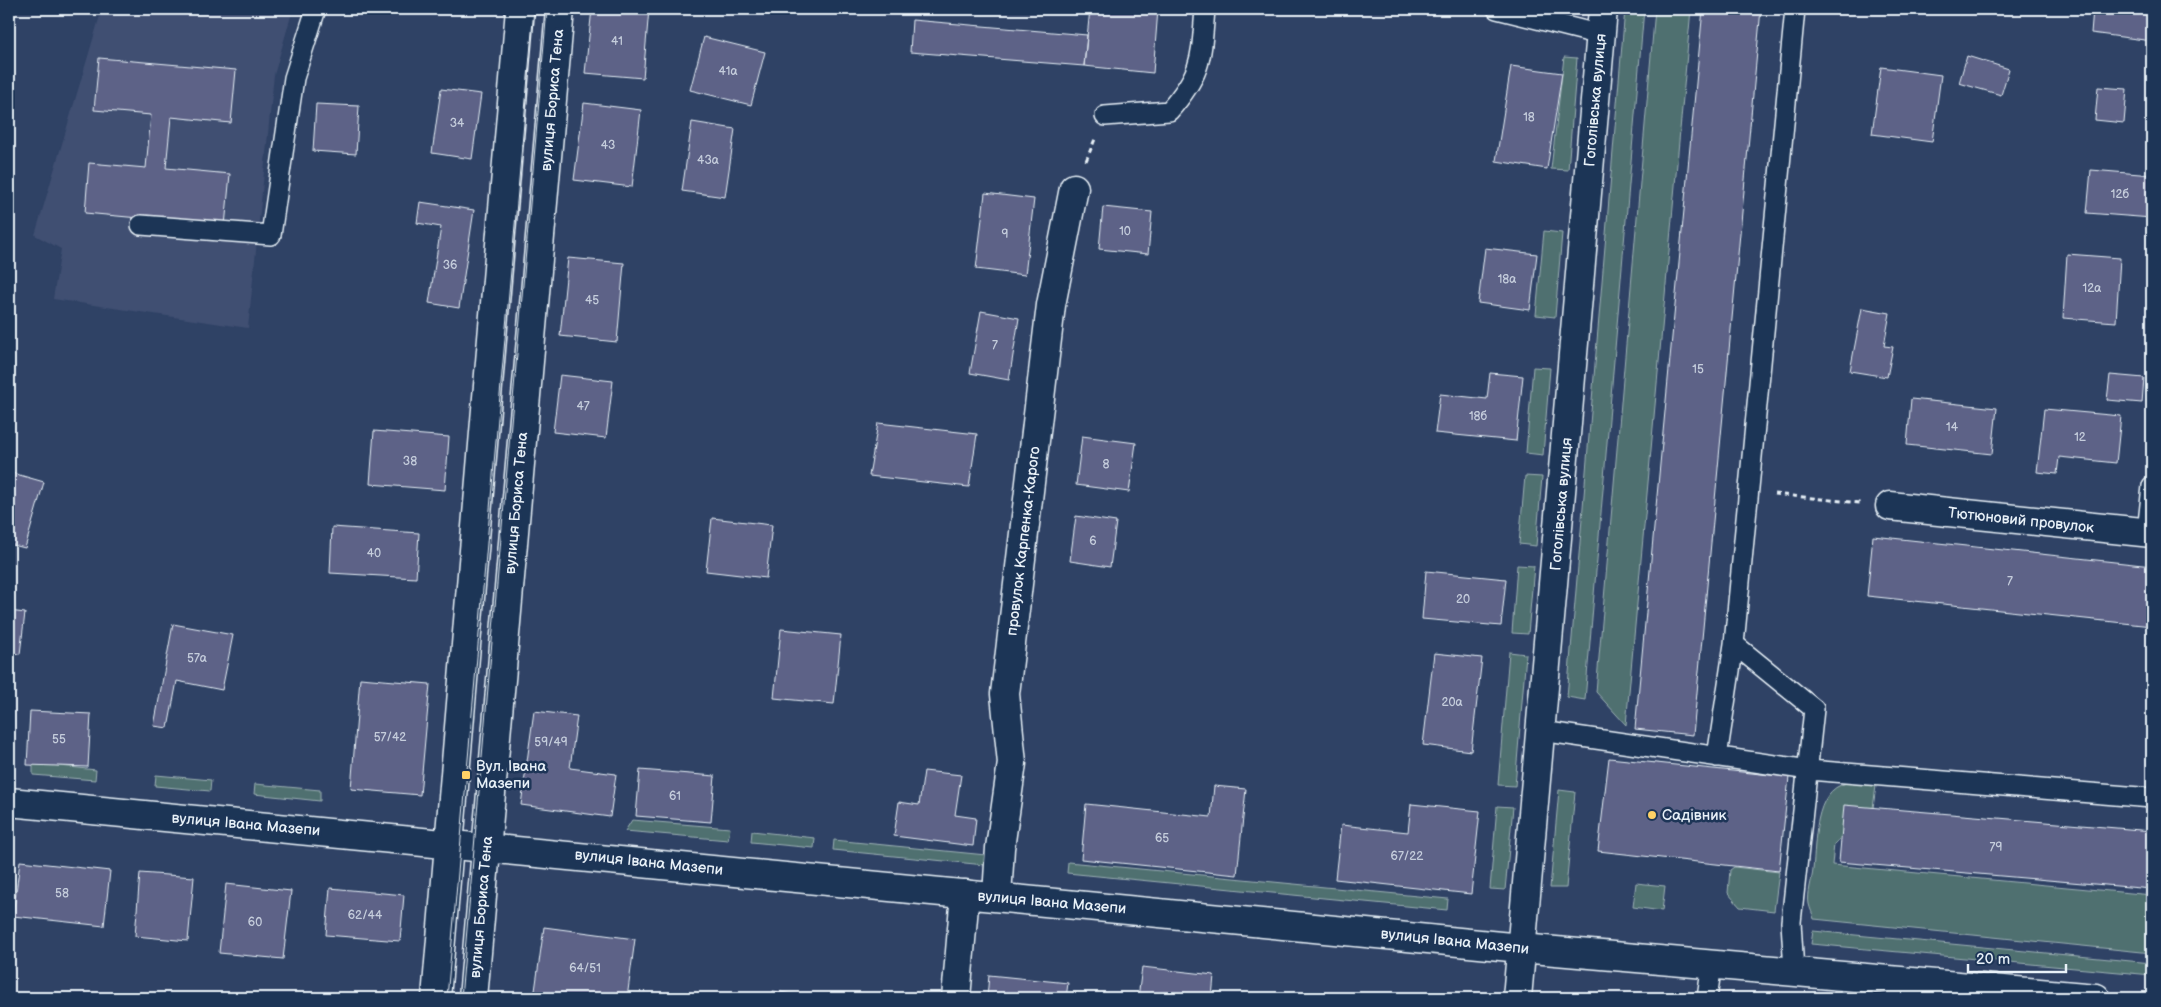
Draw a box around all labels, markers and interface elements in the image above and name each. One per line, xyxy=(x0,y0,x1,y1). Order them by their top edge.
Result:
street label: вулиця Бориса Тена xyxy=(537,28,568,172)
street label: Гоголівська вулиця xyxy=(1580,33,1611,167)
house number: 41 xyxy=(611,34,623,49)
house number: 41а xyxy=(718,64,738,79)
house number: 18 xyxy=(1523,110,1535,125)
house number: 34 xyxy=(450,116,465,131)
house number: 43 xyxy=(601,138,615,153)
house number: 43а xyxy=(697,153,719,168)
house number: 12б xyxy=(2111,187,2130,202)
house number: 10 xyxy=(1119,224,1131,239)
house number: 9 xyxy=(1002,227,1009,242)
house number: 36 xyxy=(443,258,457,273)
house number: 18а xyxy=(1498,272,1516,287)
house number: 12а xyxy=(2083,281,2101,296)
house number: 45 xyxy=(585,293,599,308)
house number: 7 xyxy=(992,338,998,353)
house number: 15 xyxy=(1692,362,1704,377)
house number: 47 xyxy=(576,399,590,414)
house number: 18б xyxy=(1469,409,1488,424)
house number: 14 xyxy=(1946,420,1959,435)
house number: 12 xyxy=(2074,430,2086,445)
street label: вулиця Бориса Тена xyxy=(501,431,532,575)
street label: Гоголівська вулиця xyxy=(1546,437,1577,571)
street label: провулок Карпенка-Карого xyxy=(1002,445,1045,637)
house number: 38 xyxy=(403,454,417,469)
house number: 8 xyxy=(1103,457,1110,472)
street label: Тютюновий провулок xyxy=(1947,503,2095,538)
house number: 6 xyxy=(1089,534,1097,549)
house number: 40 xyxy=(367,546,381,561)
house number: 7 xyxy=(2007,574,2013,589)
house number: 20 xyxy=(1456,592,1470,607)
house number: 57а xyxy=(187,651,207,666)
house number: 20а xyxy=(1441,695,1463,710)
house number: 57/42 xyxy=(374,730,406,745)
house number: 55 xyxy=(52,732,66,747)
house number: 59/49 xyxy=(534,735,568,750)
place label: Вул. Івана Мазепи xyxy=(476,757,546,793)
marker: Вул. Івана Мазепи xyxy=(460,769,472,781)
house number: 61 xyxy=(669,789,681,804)
place label: Садівник xyxy=(1662,806,1727,825)
street label: вулиця Івана Мазепи xyxy=(171,809,321,840)
marker: Садівник xyxy=(1646,809,1658,821)
house number: 65 xyxy=(1155,831,1169,846)
street label: вулиця Бориса Тена xyxy=(466,835,497,979)
house number: 79 xyxy=(1990,840,2002,855)
street label: вулиця Івана Мазепи xyxy=(574,845,724,880)
house number: 67/22 xyxy=(1391,849,1423,864)
house number: 58 xyxy=(55,886,69,901)
street label: вулиця Івана Мазепи xyxy=(977,887,1127,918)
house number: 62/44 xyxy=(348,908,383,923)
house number: 60 xyxy=(248,915,262,930)
street label: вулиця Івана Мазепи xyxy=(1380,924,1530,959)
scale bar xyxy=(1968,942,2066,974)
text: 20 m xyxy=(1976,950,2010,969)
house number: 64/51 xyxy=(569,961,601,976)

